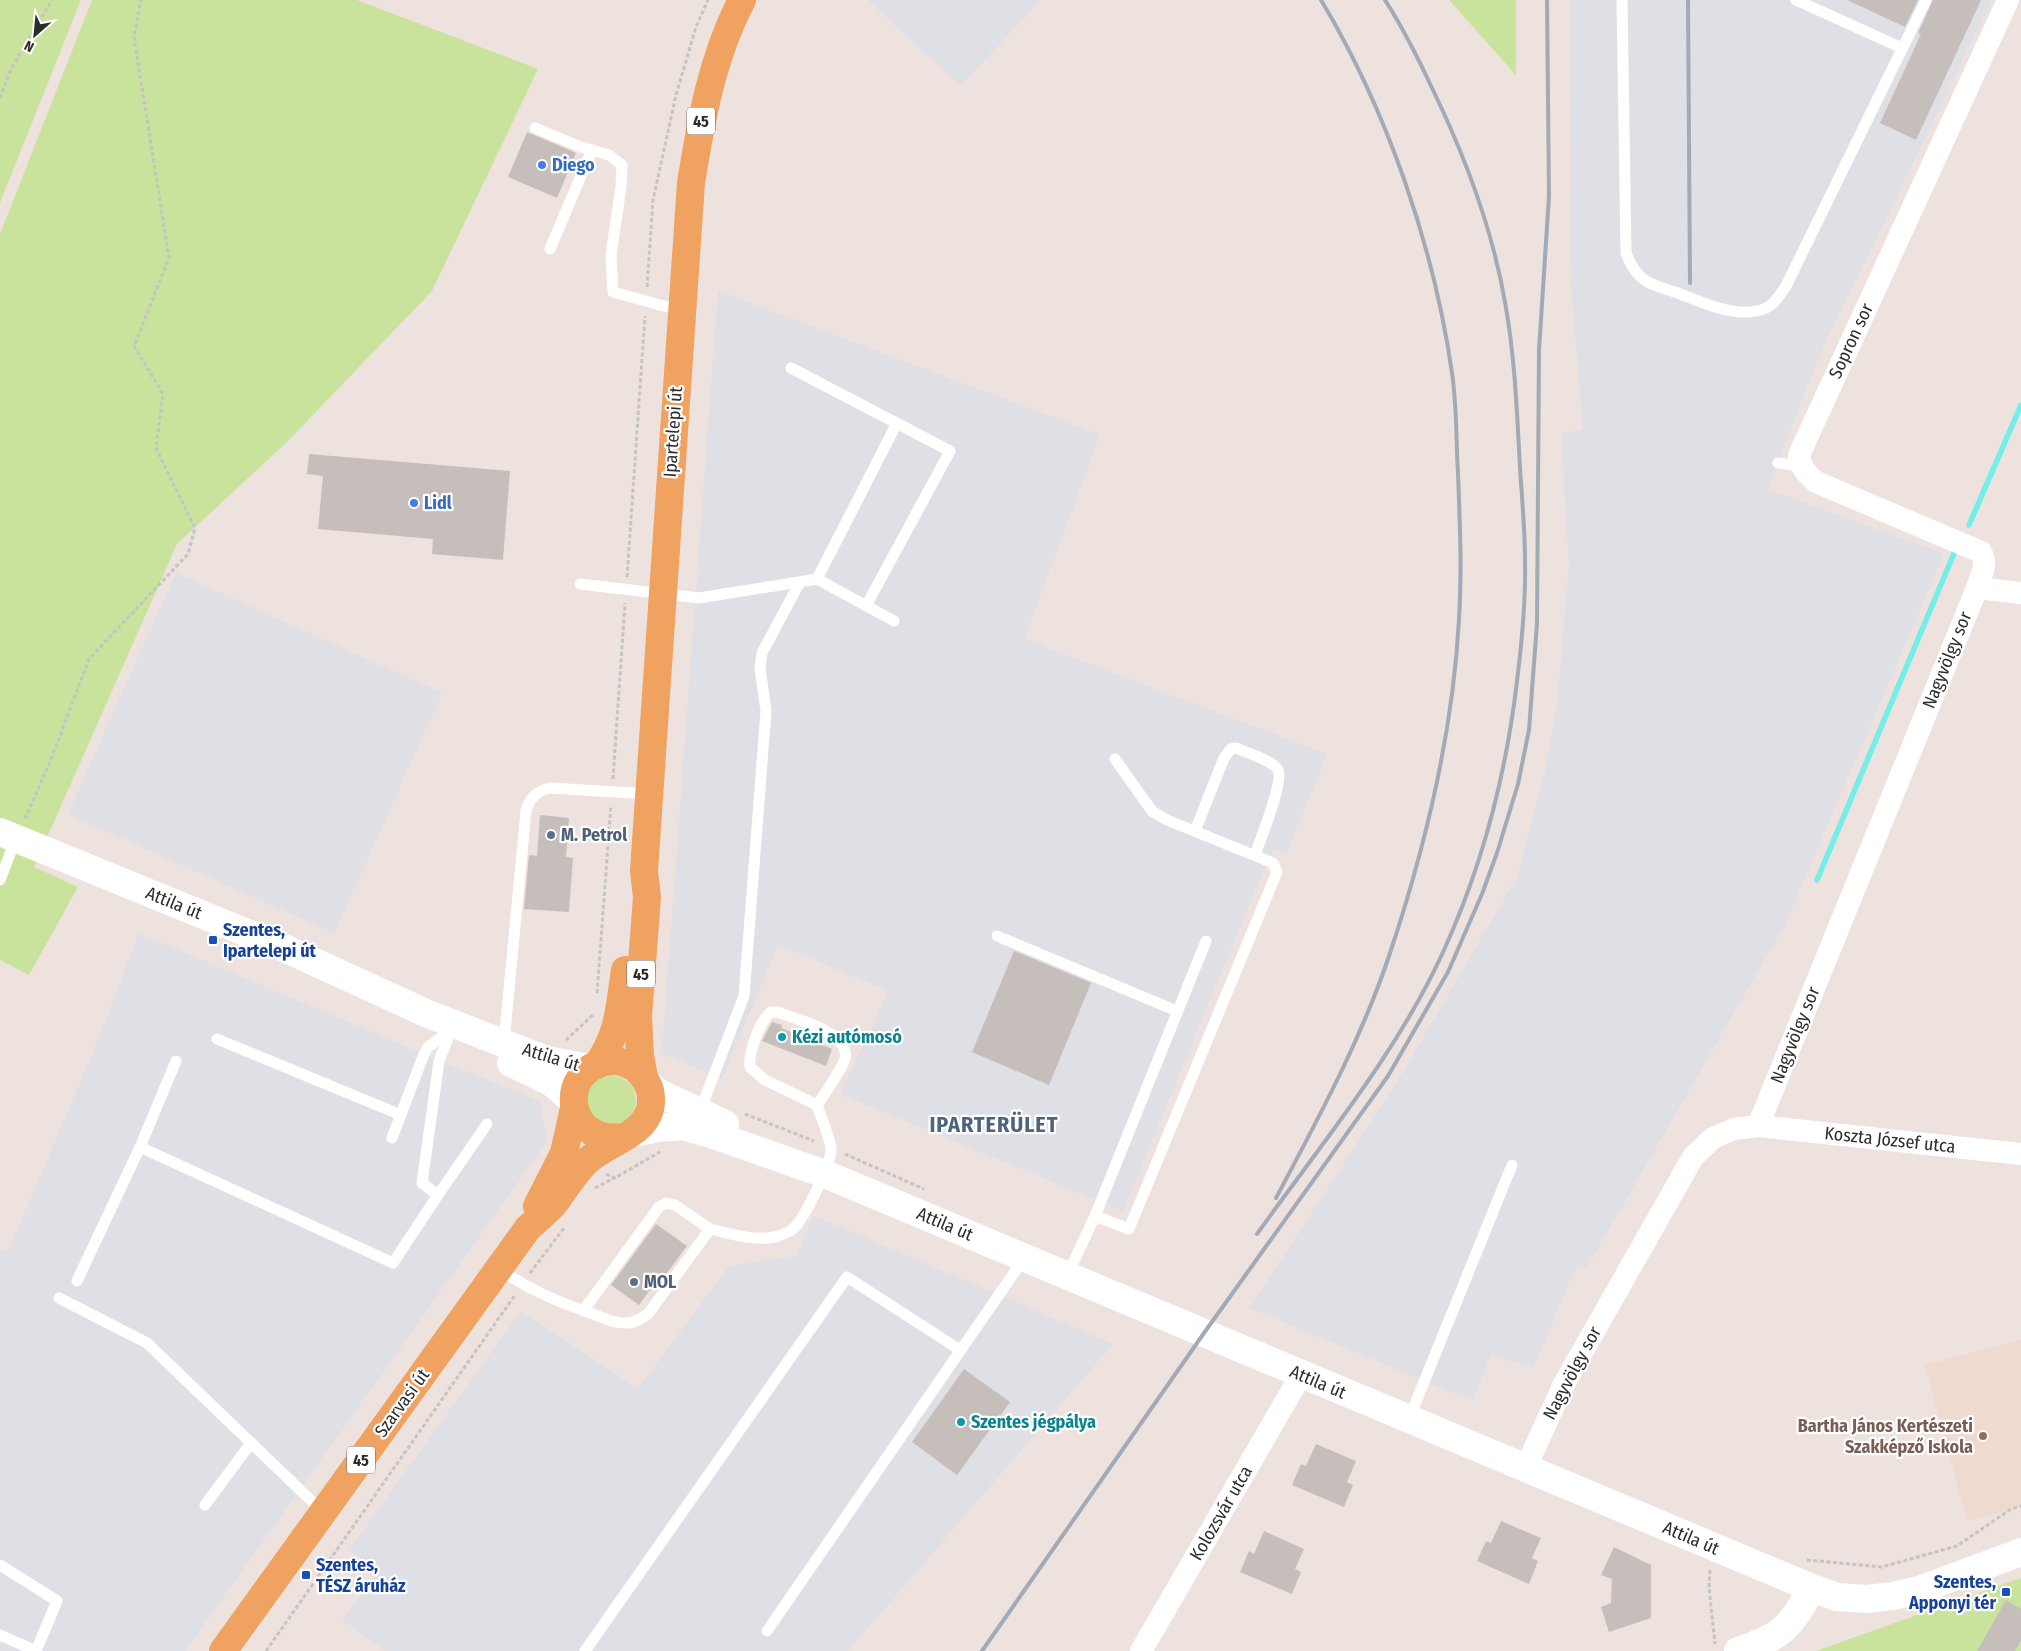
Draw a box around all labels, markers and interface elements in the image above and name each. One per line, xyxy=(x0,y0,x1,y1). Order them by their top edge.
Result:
north arrow xyxy=(10,10,60,60)
text: N xyxy=(22,37,37,56)
road number: 45 xyxy=(687,108,715,134)
place label: Diego xyxy=(552,154,595,176)
marker: Diego xyxy=(536,159,548,171)
street label: Sopron sor xyxy=(1824,299,1878,382)
street label: Ipartelepi út xyxy=(659,386,687,478)
place label: Lidl xyxy=(424,492,452,514)
marker: Lidl xyxy=(408,497,420,509)
street label: Nagyvölgy sor xyxy=(1918,608,1977,712)
place label: M. Petrol xyxy=(561,824,627,846)
marker: M. Petrol xyxy=(545,829,557,841)
street label: Attila út xyxy=(143,882,205,924)
place label: Szentes, Ipartelepi út xyxy=(223,919,317,962)
marker: Szentes, Ipartelepi út xyxy=(207,934,219,946)
road number: 45 xyxy=(627,961,655,988)
street label: Nagyvölgy sor xyxy=(1766,983,1825,1087)
place label: Kézi autómosó xyxy=(792,1026,902,1048)
marker: Kézi autómosó xyxy=(776,1031,788,1043)
street label: Attila út xyxy=(520,1038,582,1076)
district label: IPARTERÜLET xyxy=(929,1111,1059,1138)
street label: Koszta József utca xyxy=(1824,1122,1957,1158)
street label: Attila út xyxy=(914,1202,976,1246)
place label: MOL xyxy=(644,1271,677,1293)
marker: MOL xyxy=(628,1276,640,1288)
street label: Nagyvölgy sor xyxy=(1538,1322,1606,1423)
street label: Attila út xyxy=(1287,1360,1349,1404)
street label: Szarvasi út xyxy=(370,1365,434,1441)
place label: Szentes jégpálya xyxy=(971,1411,1096,1433)
place label: Bartha János Kertészeti Szakképző Iskola xyxy=(1798,1415,1973,1458)
marker: Szentes jégpálya xyxy=(955,1416,967,1428)
marker: Bartha János Kertészeti Szakképző Iskola xyxy=(1977,1430,1989,1442)
road number: 45 xyxy=(347,1446,375,1474)
street label: Kolozsvár utca xyxy=(1185,1462,1257,1564)
street label: Attila út xyxy=(1660,1516,1722,1560)
place label: Szentes, TÉSZ áruház xyxy=(316,1554,406,1597)
marker: Szentes, TÉSZ áruház xyxy=(300,1569,312,1581)
place label: Szentes, Apponyi tér xyxy=(1908,1571,1996,1614)
marker: Szentes, Apponyi tér xyxy=(2000,1586,2012,1598)

